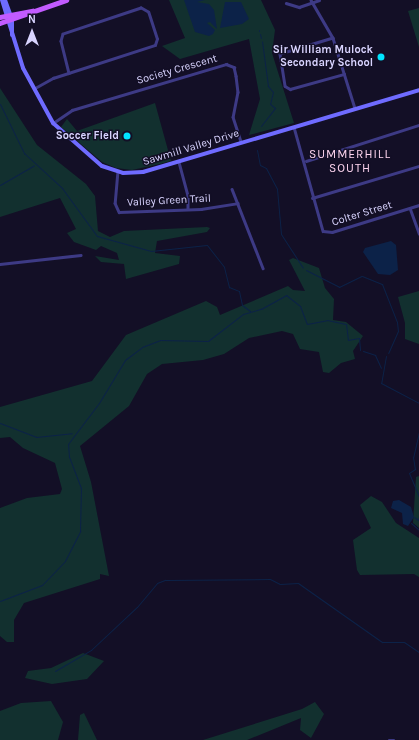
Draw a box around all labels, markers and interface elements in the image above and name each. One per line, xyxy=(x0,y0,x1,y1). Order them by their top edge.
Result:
north arrow xyxy=(12,12,52,52)
text: N xyxy=(28,13,36,26)
place label: Sir William Mulock Secondary School xyxy=(273,44,373,70)
street label: Society Crescent xyxy=(135,52,219,88)
marker: Sir William Mulock Secondary School xyxy=(376,52,386,62)
street label: Sawmill Valley Drive xyxy=(141,127,241,169)
place label: Soccer Field xyxy=(56,129,119,143)
marker: Soccer Field xyxy=(122,131,132,141)
district label: SUMMERHILL SOUTH xyxy=(309,148,391,176)
street label: Valley Green Trail xyxy=(127,192,211,210)
street label: Colter Street xyxy=(330,199,394,229)

